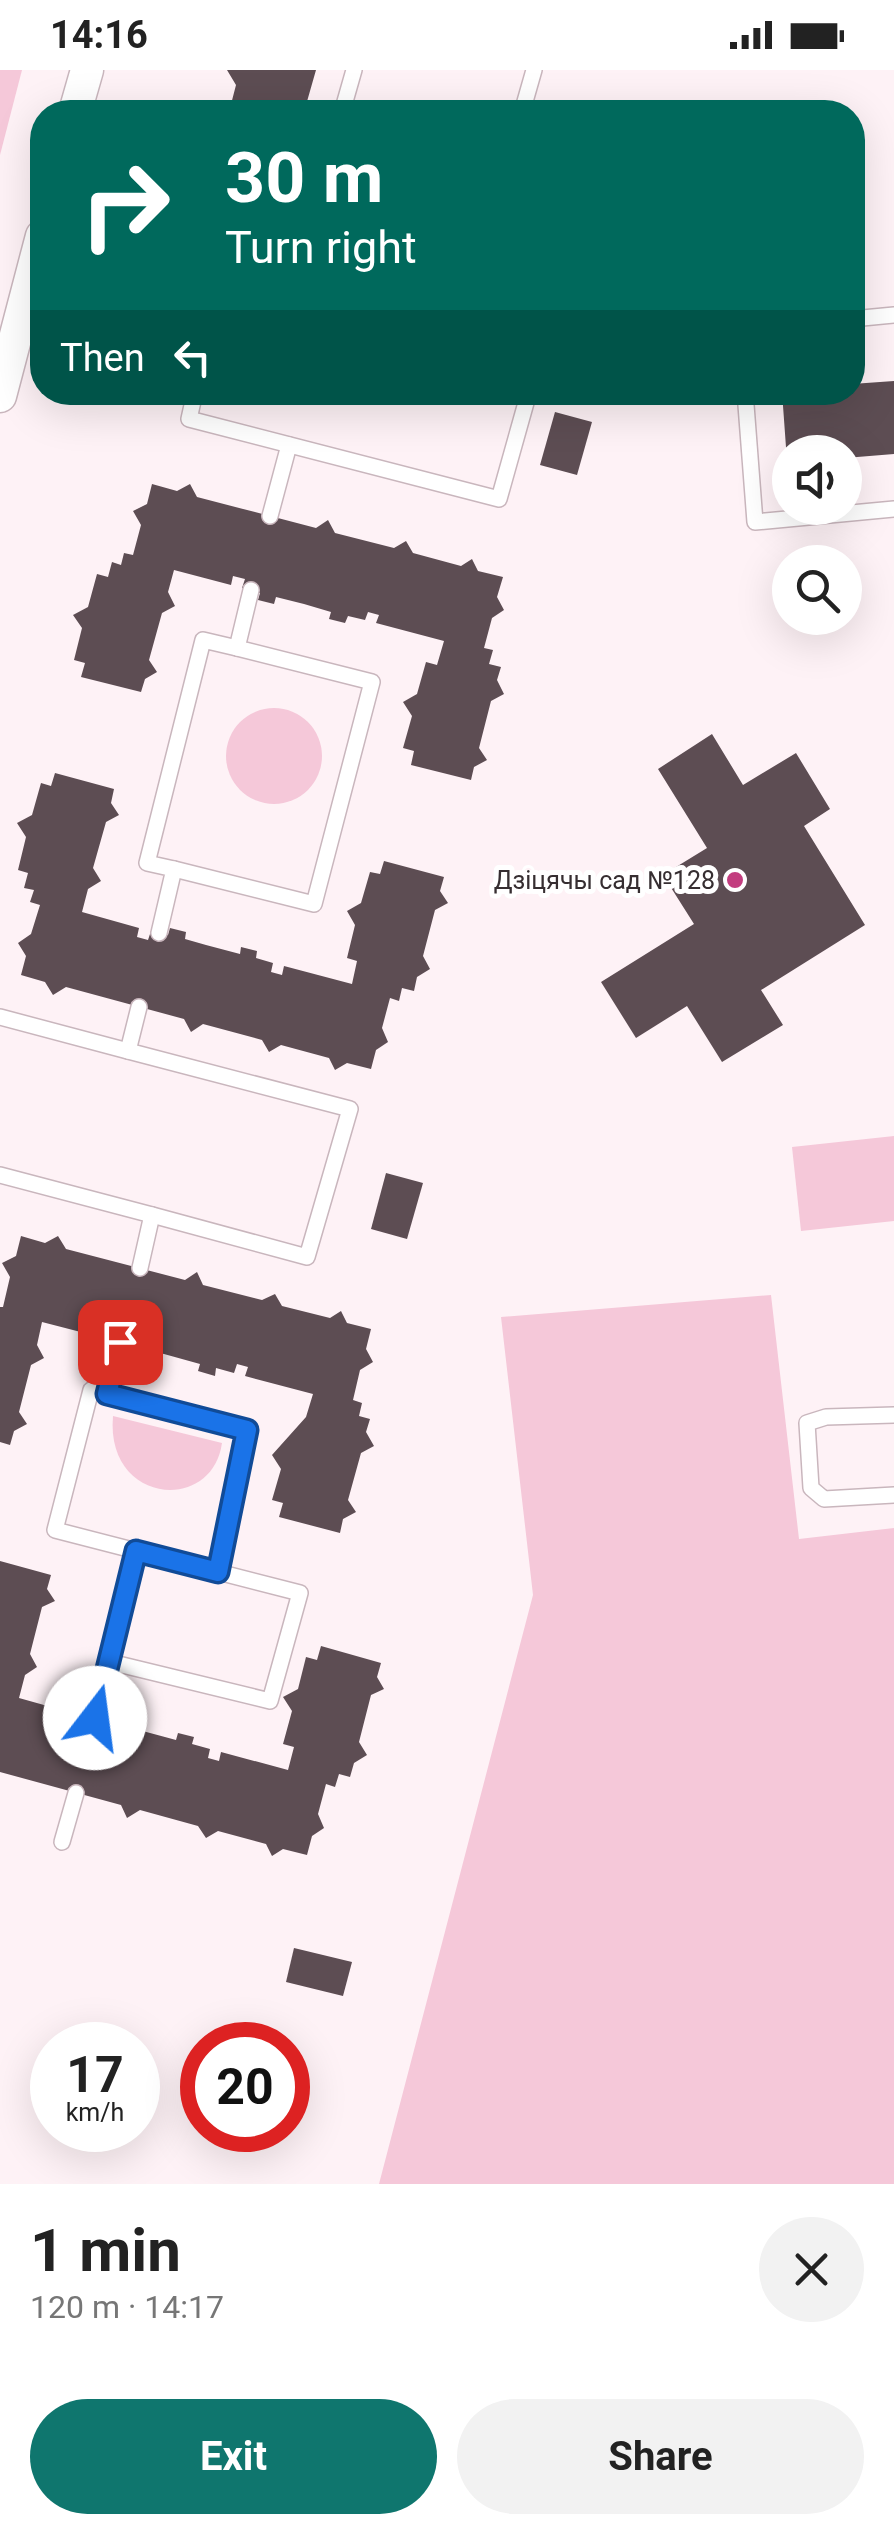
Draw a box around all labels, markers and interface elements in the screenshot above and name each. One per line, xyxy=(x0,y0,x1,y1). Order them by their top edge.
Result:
text: 14:16 xyxy=(50,13,148,57)
text: 30 m xyxy=(225,137,383,219)
icon: right xyxy=(60,140,190,270)
text: Turn right xyxy=(225,221,417,274)
icon: left xyxy=(165,330,220,385)
text: Then xyxy=(60,336,145,380)
map controls xyxy=(772,435,862,635)
button: sound xyxy=(772,435,862,525)
button: search xyxy=(772,545,862,635)
place label: Дзіцячы сад №128 xyxy=(494,866,715,895)
marker: Дзіцячы сад №128 xyxy=(724,869,746,891)
pin xyxy=(78,1300,163,1385)
icon: arrive xyxy=(93,1315,148,1370)
position arrow xyxy=(43,1666,147,1770)
speed limit sign: 20 xyxy=(180,2022,310,2152)
text: 17 xyxy=(66,2046,124,2104)
text: km/h xyxy=(66,2098,124,2127)
text: 1 min xyxy=(30,2215,181,2286)
button: close xyxy=(759,2217,864,2322)
text: 120 m · 14:17 xyxy=(30,2288,224,2326)
button: Exit xyxy=(30,2399,437,2514)
button: Share xyxy=(457,2399,864,2514)

